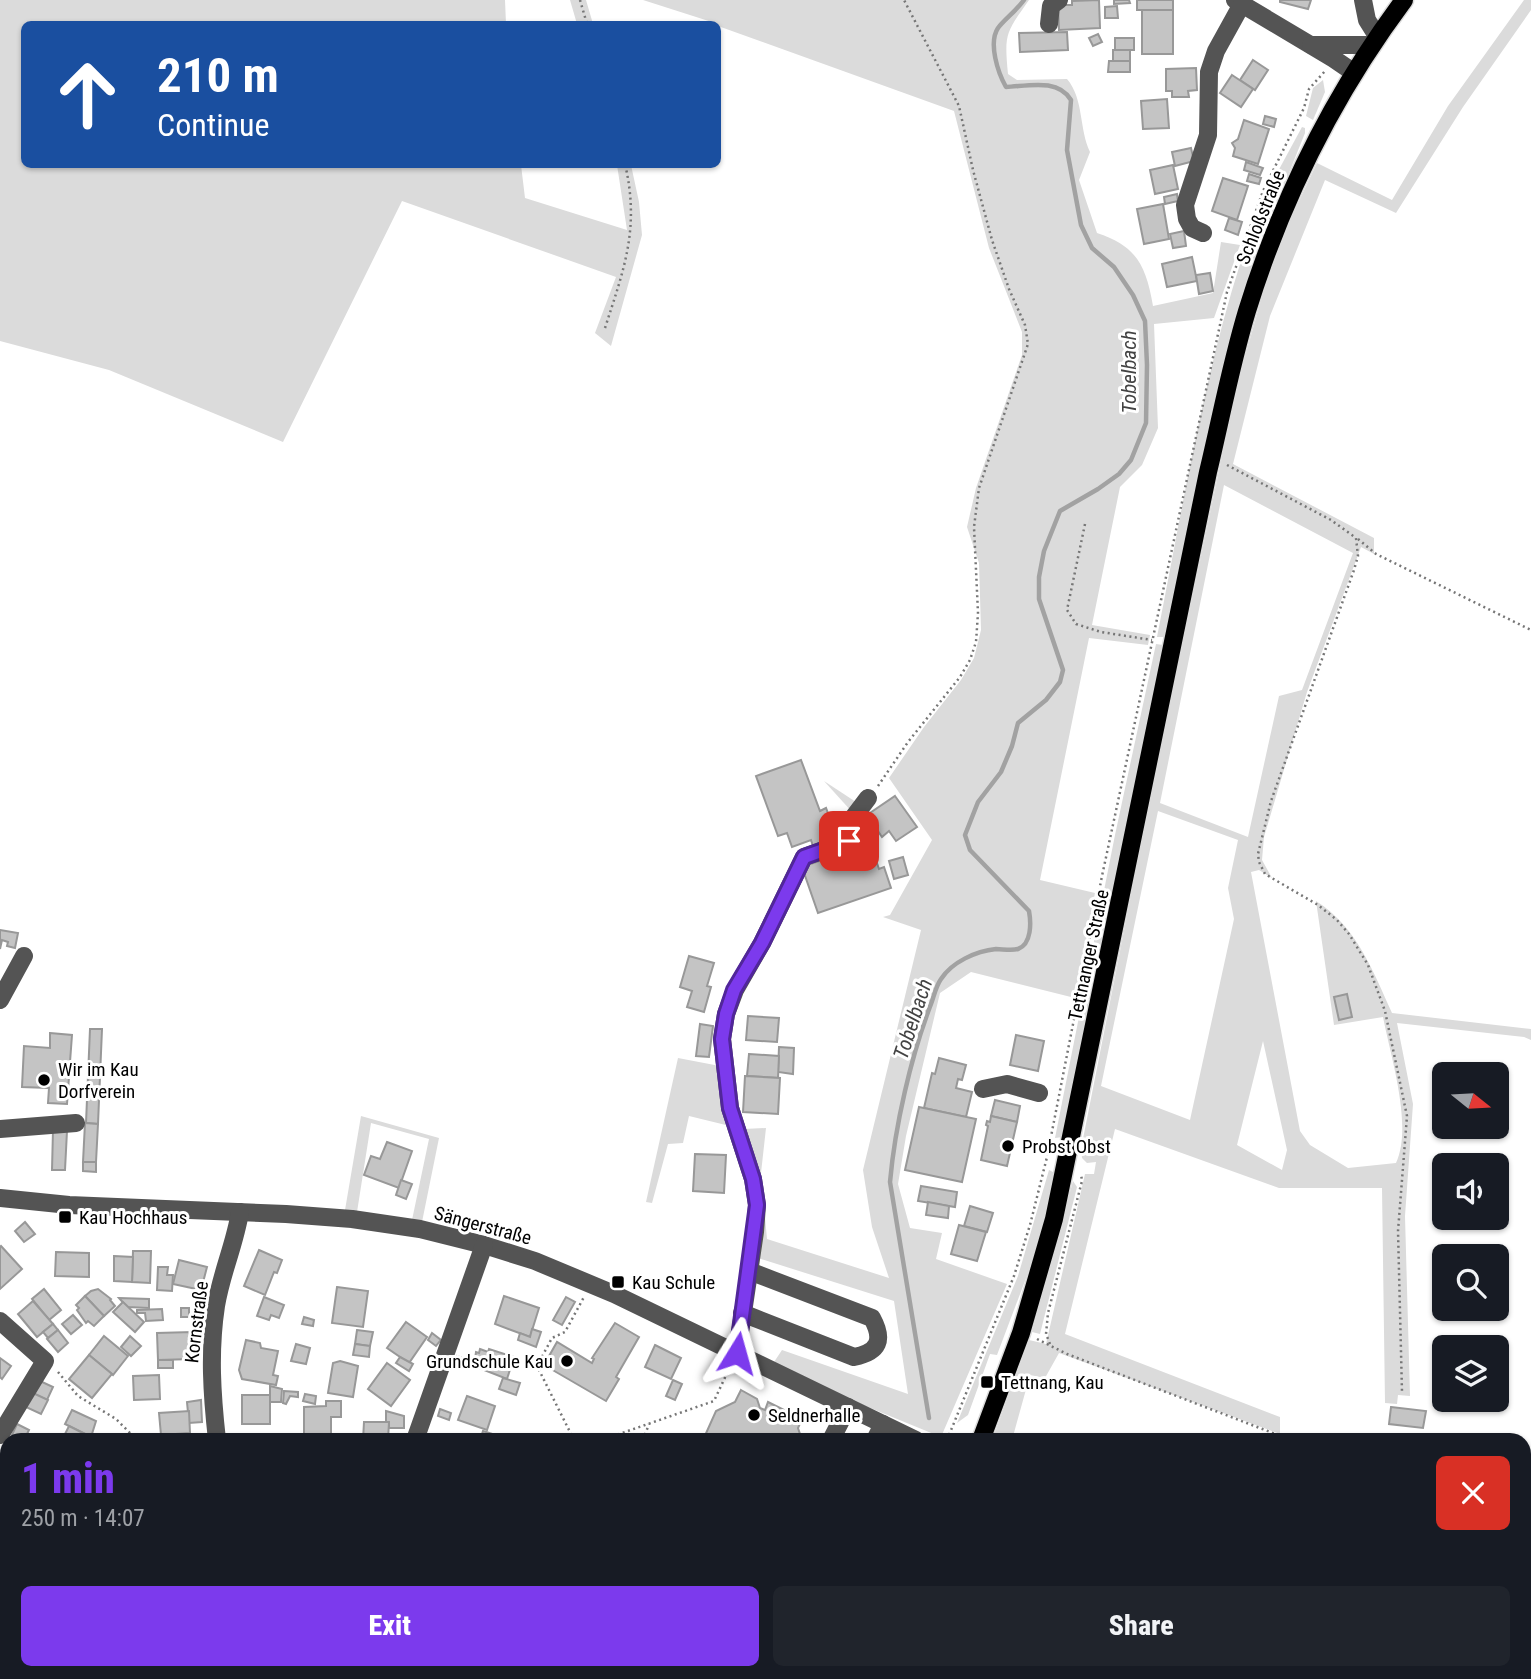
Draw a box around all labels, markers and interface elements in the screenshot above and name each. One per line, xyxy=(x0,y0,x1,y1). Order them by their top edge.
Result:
text: 210 m xyxy=(157,47,279,104)
icon: ahead xyxy=(42,49,133,140)
text: Continue xyxy=(157,106,269,144)
street label: Schloßstraße xyxy=(1231,167,1290,268)
water label: Tobelbach xyxy=(1117,330,1141,414)
pin xyxy=(819,811,879,871)
icon: arrive xyxy=(830,822,868,860)
street label: Tettnanger Straße xyxy=(1063,887,1114,1023)
water label: Tobelbach xyxy=(889,976,937,1062)
place label: Wir im Kau Dorfverein xyxy=(58,1058,139,1103)
north arrow xyxy=(1432,1062,1508,1139)
map controls xyxy=(1432,1062,1509,1412)
marker: Wir im Kau Dorfverein xyxy=(36,1072,52,1088)
place label: Probst Obst xyxy=(1022,1135,1111,1158)
marker: Probst Obst xyxy=(1000,1138,1016,1154)
button: sound xyxy=(1432,1153,1509,1230)
street label: Sängerstraße xyxy=(432,1201,534,1250)
place label: Kau Hochhaus xyxy=(79,1206,187,1229)
marker: Kau Hochhaus xyxy=(57,1209,73,1225)
button: search xyxy=(1432,1244,1509,1321)
place label: Kau Schule xyxy=(632,1271,715,1294)
marker: Kau Schule xyxy=(610,1274,626,1290)
street label: Kornstraße xyxy=(180,1280,213,1364)
position arrow xyxy=(700,1316,774,1390)
button: layers xyxy=(1432,1335,1509,1412)
place label: Grundschule Kau xyxy=(426,1350,553,1373)
marker: Grundschule Kau xyxy=(559,1353,575,1369)
place label: Tettnang, Kau xyxy=(1001,1371,1104,1394)
marker: Tettnang, Kau xyxy=(979,1374,995,1390)
place label: Seldnerhalle xyxy=(768,1404,860,1427)
marker: Seldnerhalle xyxy=(746,1407,762,1423)
text: 1 min xyxy=(21,1454,115,1503)
button: close xyxy=(1436,1456,1510,1530)
text: 250 m · 14:07 xyxy=(21,1505,145,1532)
button: Exit xyxy=(21,1586,759,1666)
button: Share xyxy=(773,1586,1510,1666)

